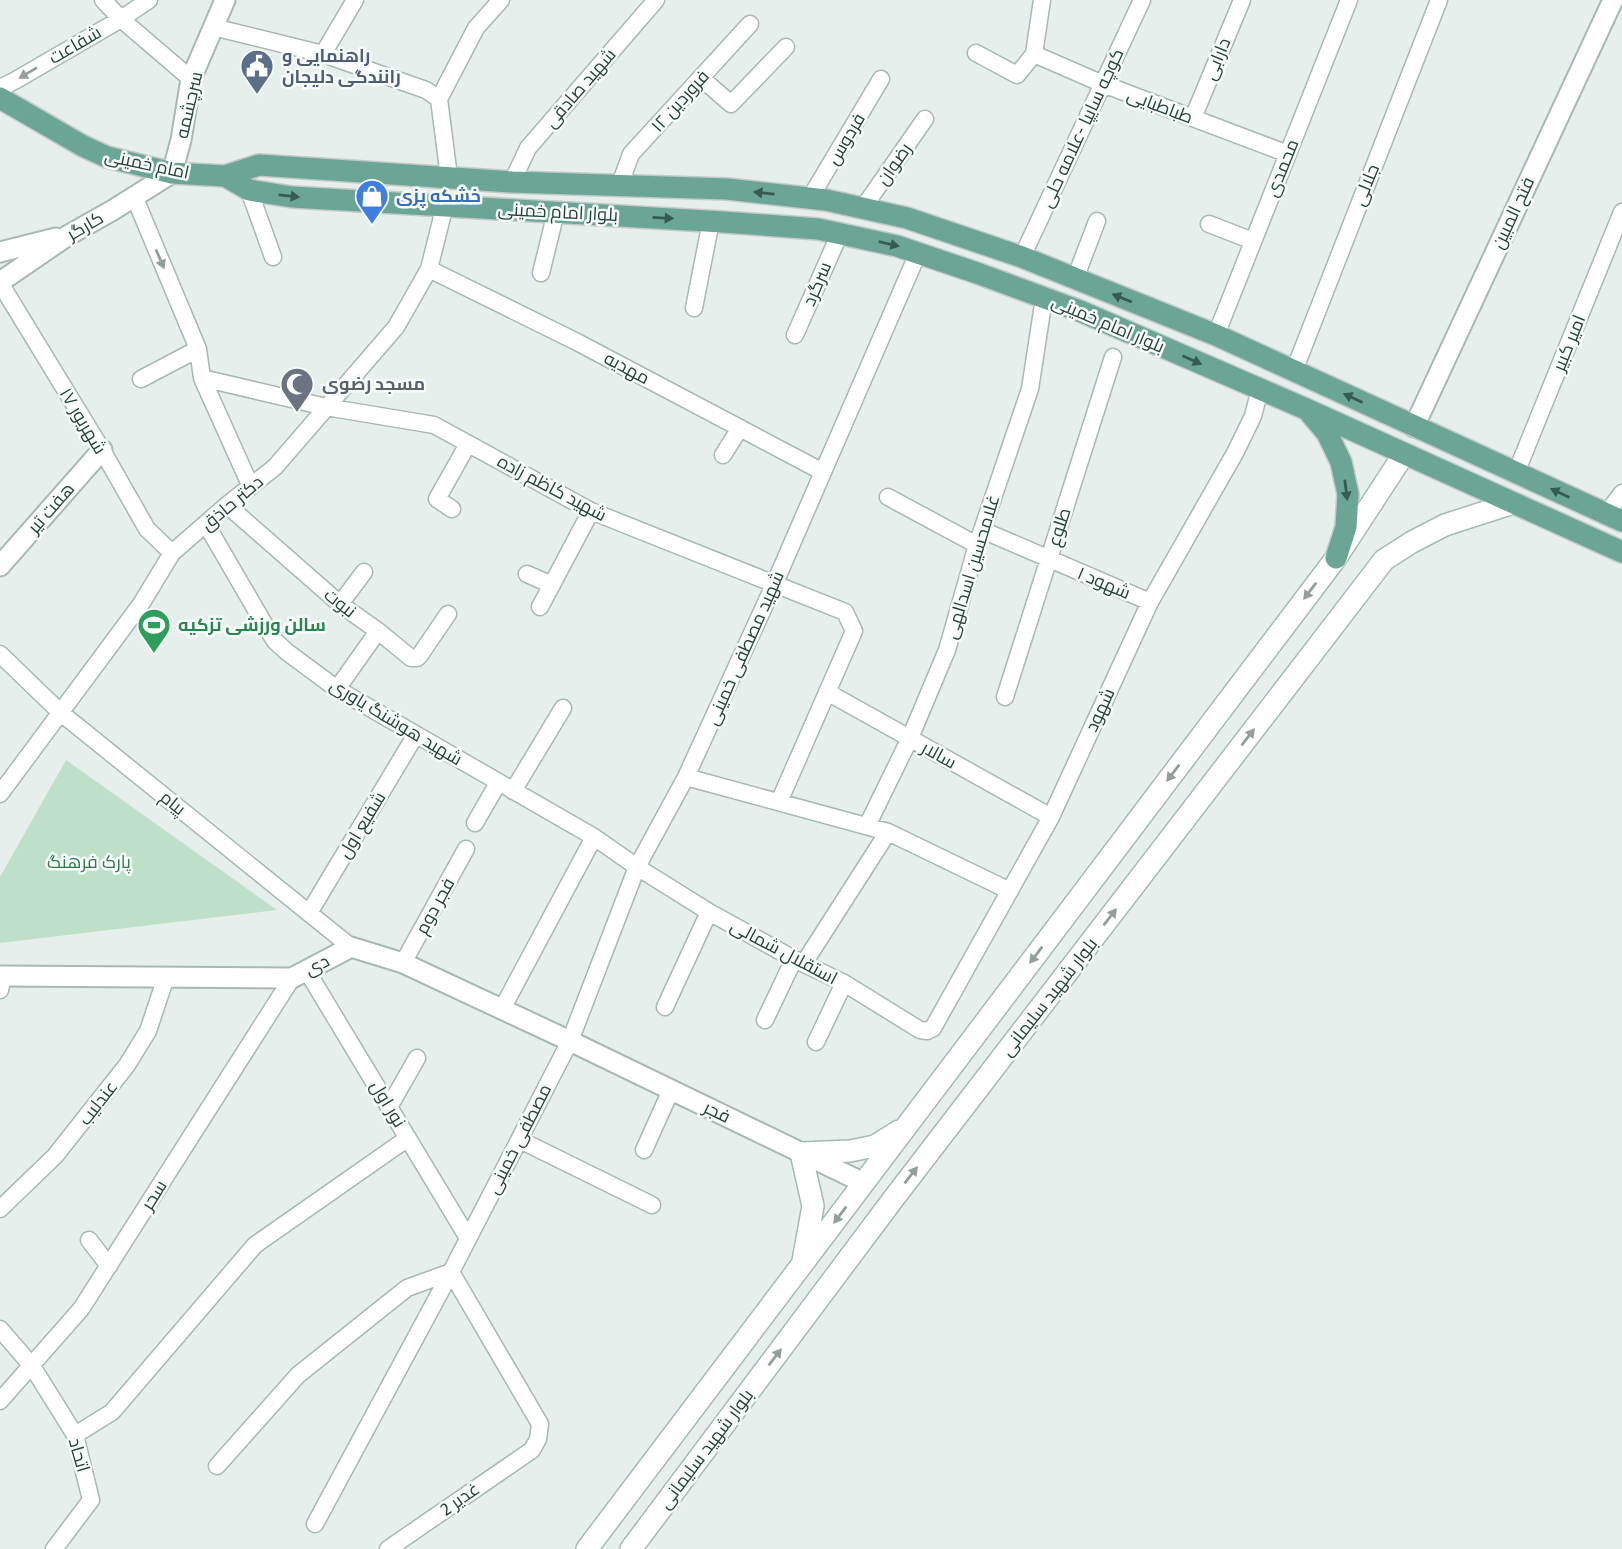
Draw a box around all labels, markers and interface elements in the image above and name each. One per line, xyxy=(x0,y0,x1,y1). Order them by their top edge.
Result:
street label: شفاعت xyxy=(45,21,105,69)
street label: دارابی xyxy=(1199,35,1235,83)
street label: شهید صادقی xyxy=(540,44,620,132)
place label: راهنمایی و رانندگی دلیجان xyxy=(282,45,401,88)
street label: کوچه سایپا -علامه حلی xyxy=(1035,45,1129,212)
public building icon: راهنمایی و رانندگی دلیجان xyxy=(238,47,276,96)
street label: ۱۲ فروردین xyxy=(646,65,714,137)
one-way arrow xyxy=(18,67,37,80)
street label: سرچشمه xyxy=(171,69,208,141)
street label: طباطبایی xyxy=(1124,83,1196,129)
street label: فردوس xyxy=(822,109,870,169)
street label: محمدی xyxy=(1261,136,1303,200)
street label: رضوان xyxy=(872,139,916,189)
street label: امام خمینی xyxy=(103,144,191,185)
street label: جلالی xyxy=(1348,161,1384,209)
street label: فتح المبین xyxy=(1487,174,1540,253)
shop icon: خشکه پزی xyxy=(353,177,391,226)
place label: خشکه پزی xyxy=(396,185,481,208)
one-way arrow xyxy=(753,187,775,198)
one-way arrow xyxy=(279,190,301,201)
street label: بلوار امام خمینی xyxy=(497,198,619,227)
street label: کارگر xyxy=(62,207,107,246)
one-way arrow xyxy=(652,213,674,224)
one-way arrow xyxy=(878,239,900,250)
one-way arrow xyxy=(155,249,166,270)
street label: سرگرد xyxy=(798,258,836,310)
street label: بلوار امام خمینی xyxy=(1048,290,1168,359)
one-way arrow xyxy=(1112,292,1133,303)
street label: امیر کبیر xyxy=(1547,312,1590,375)
street label: مهدیه xyxy=(601,347,653,389)
one-way arrow xyxy=(1182,355,1203,366)
mosque icon: مسجد رضوی xyxy=(278,365,316,414)
place label: مسجد رضوی xyxy=(322,373,425,395)
street label: ۱۷ شهریور xyxy=(55,384,111,458)
one-way arrow xyxy=(1343,393,1363,404)
street label: شهید کاظم زاده xyxy=(493,450,610,527)
street label: دکتر حاذق xyxy=(196,471,268,536)
street label: هفت تیر xyxy=(22,478,79,539)
one-way arrow xyxy=(1340,479,1351,501)
one-way arrow xyxy=(1550,487,1570,499)
street label: غلامحسین اسدالهی xyxy=(940,492,1004,642)
street label: طلوع xyxy=(1042,505,1076,549)
street label: شهود ۱ xyxy=(1074,562,1134,604)
street label: شهید مصطفی خمینی xyxy=(701,567,789,729)
one-way arrow xyxy=(1303,582,1318,600)
street label: نبوت xyxy=(320,584,360,622)
sports icon: سالن ورزشی تزکیه xyxy=(135,606,173,655)
place label: سالن ورزشی تزکیه xyxy=(178,614,326,636)
street label: شهید هوشنگ یاوری xyxy=(326,674,466,770)
street label: شهود xyxy=(1080,685,1120,735)
one-way arrow xyxy=(1241,728,1255,746)
street label: سالار xyxy=(917,736,960,773)
one-way arrow xyxy=(1167,764,1181,782)
street label: پیام xyxy=(155,786,190,821)
street label: شفیع اول xyxy=(334,788,391,863)
park label: پارک فرهنگ xyxy=(47,851,131,874)
street label: فجر دوم xyxy=(411,874,460,939)
one-way arrow xyxy=(1102,909,1117,927)
street label: استقلال شمالی xyxy=(727,915,841,989)
street label: بلوار شهید سلیمانی xyxy=(996,933,1102,1061)
one-way arrow xyxy=(1030,946,1044,964)
street label: دی xyxy=(301,950,333,980)
street label: عندلیب xyxy=(74,1076,122,1130)
street label: نور اول xyxy=(365,1077,411,1131)
street label: مصطفی خمینی xyxy=(482,1080,556,1198)
street label: فجر xyxy=(699,1096,734,1128)
one-way arrow xyxy=(904,1167,919,1185)
street label: سحر xyxy=(136,1176,172,1215)
one-way arrow xyxy=(833,1205,848,1223)
one-way arrow xyxy=(767,1348,781,1366)
street label: بلوار شهید سلیمانی xyxy=(654,1385,758,1513)
street label: اتحاد xyxy=(64,1435,94,1475)
street label: غدير 2 xyxy=(436,1478,484,1520)

